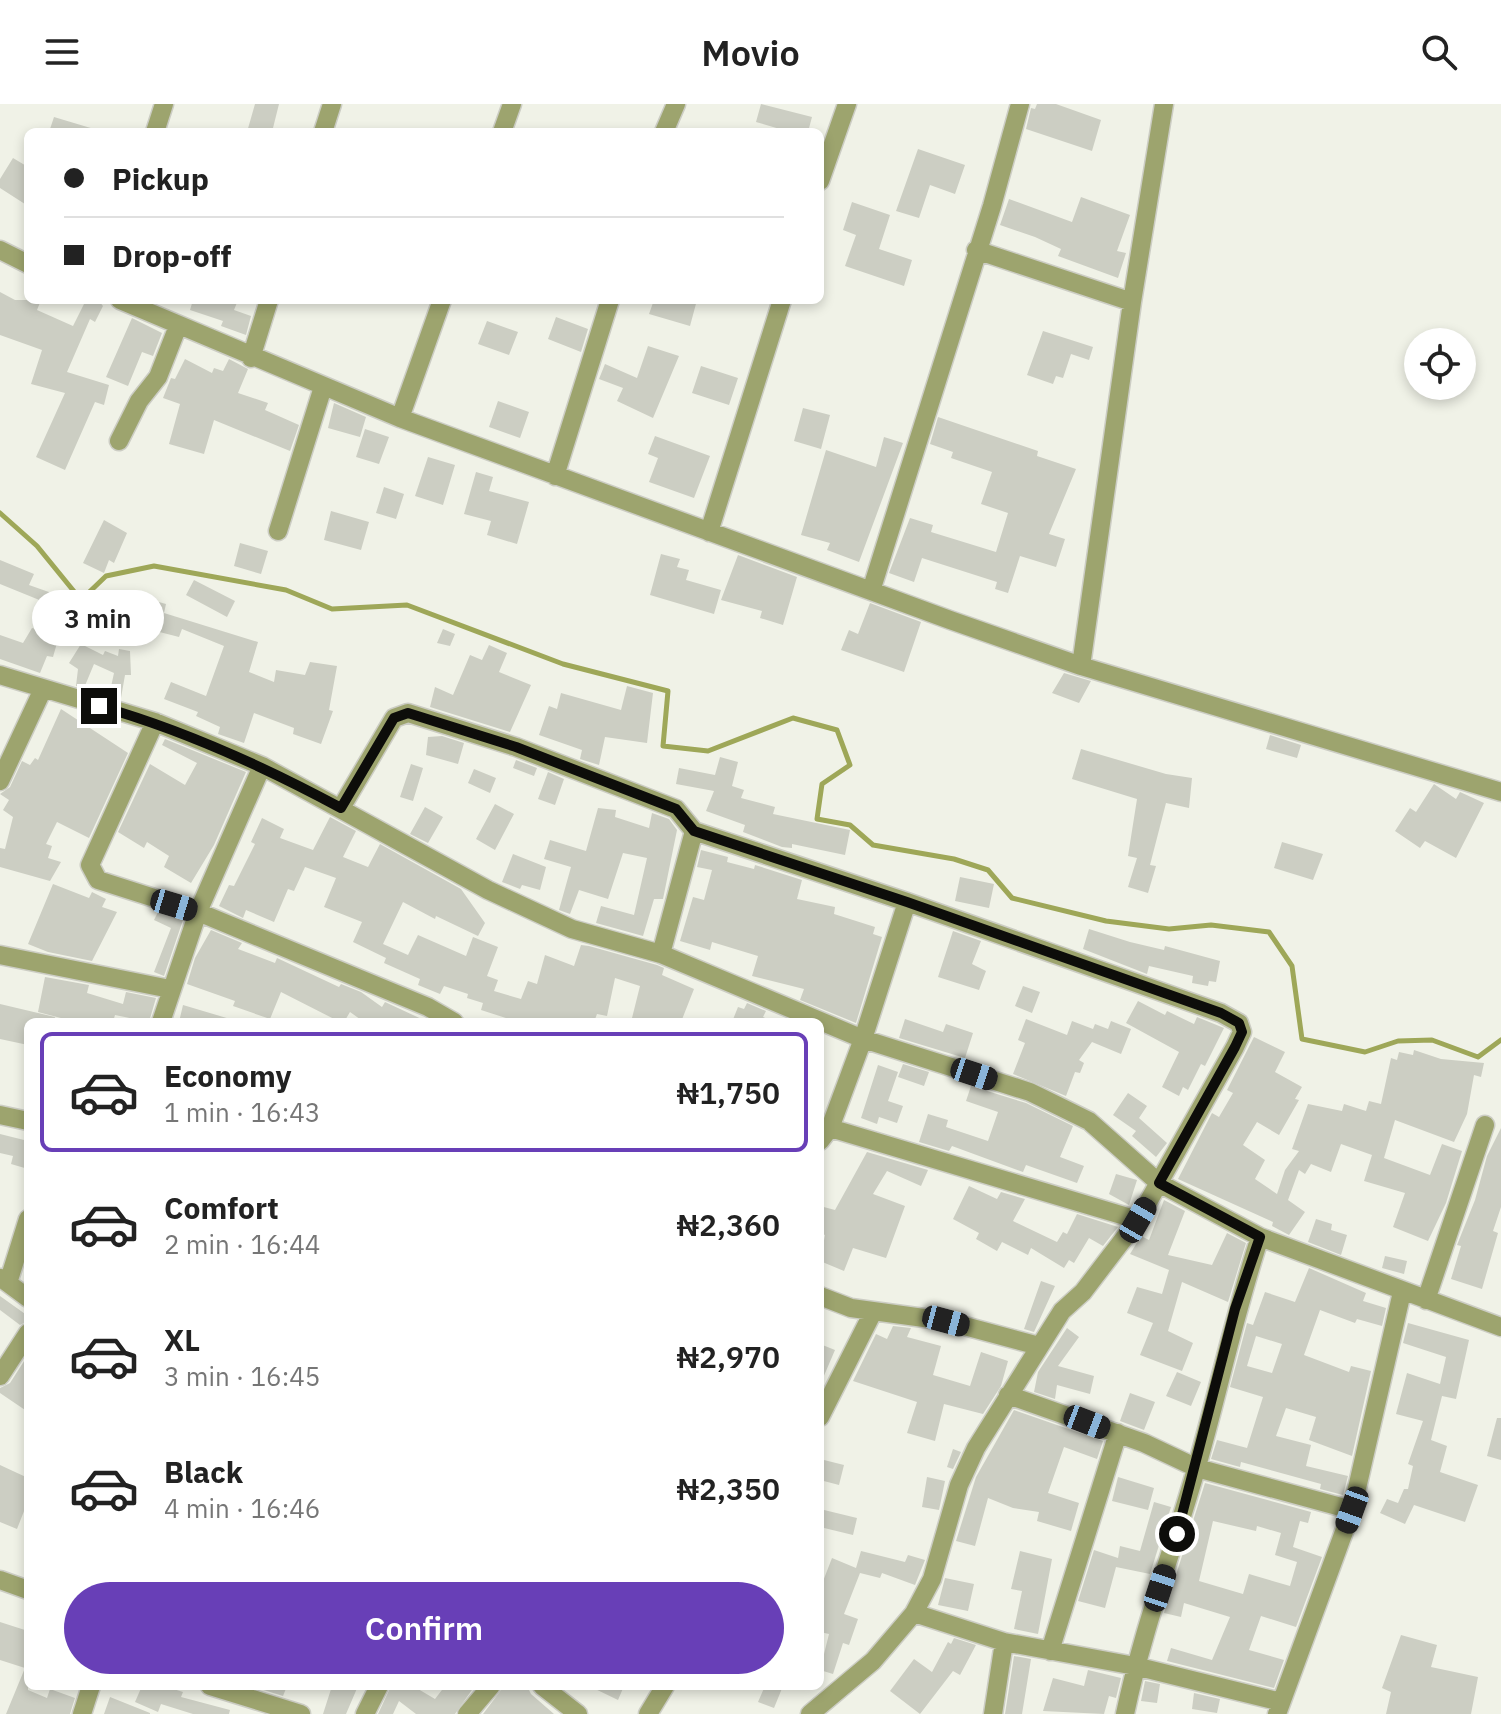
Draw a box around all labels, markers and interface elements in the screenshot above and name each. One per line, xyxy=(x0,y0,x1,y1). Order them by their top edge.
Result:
text: Movio xyxy=(701,29,800,76)
icon: menu xyxy=(40,30,84,74)
icon: search xyxy=(1417,30,1461,74)
text: Pickup xyxy=(112,159,209,198)
text: Drop-off xyxy=(112,236,231,275)
map controls xyxy=(1404,328,1476,400)
button: locate xyxy=(1404,328,1476,400)
callout: 3 min xyxy=(33,590,165,646)
text: 3 min xyxy=(64,601,132,635)
route end xyxy=(81,688,117,724)
car xyxy=(148,887,200,923)
car xyxy=(947,1055,1001,1093)
icon: car xyxy=(68,1056,140,1128)
text: Economy xyxy=(164,1056,292,1095)
text: ₦1,750 xyxy=(676,1073,780,1112)
text: 1 min · 16:43 xyxy=(164,1095,320,1129)
icon: car xyxy=(68,1188,140,1260)
text: Comfort xyxy=(164,1188,279,1227)
car xyxy=(1116,1193,1160,1247)
text: ₦2,360 xyxy=(676,1205,780,1244)
text: 2 min · 16:44 xyxy=(164,1227,320,1261)
car xyxy=(920,1303,972,1339)
icon: car xyxy=(68,1320,140,1392)
text: XL xyxy=(164,1320,200,1359)
text: ₦2,970 xyxy=(676,1337,780,1376)
text: 3 min · 16:45 xyxy=(164,1359,320,1393)
car xyxy=(1060,1402,1114,1442)
icon: car xyxy=(68,1452,140,1524)
text: Black xyxy=(164,1452,243,1491)
text: ₦2,350 xyxy=(676,1469,780,1508)
car xyxy=(1333,1483,1371,1537)
text: 4 min · 16:46 xyxy=(164,1491,320,1525)
route start xyxy=(1159,1516,1195,1552)
car xyxy=(1141,1561,1179,1615)
button: Confirm xyxy=(64,1582,784,1674)

